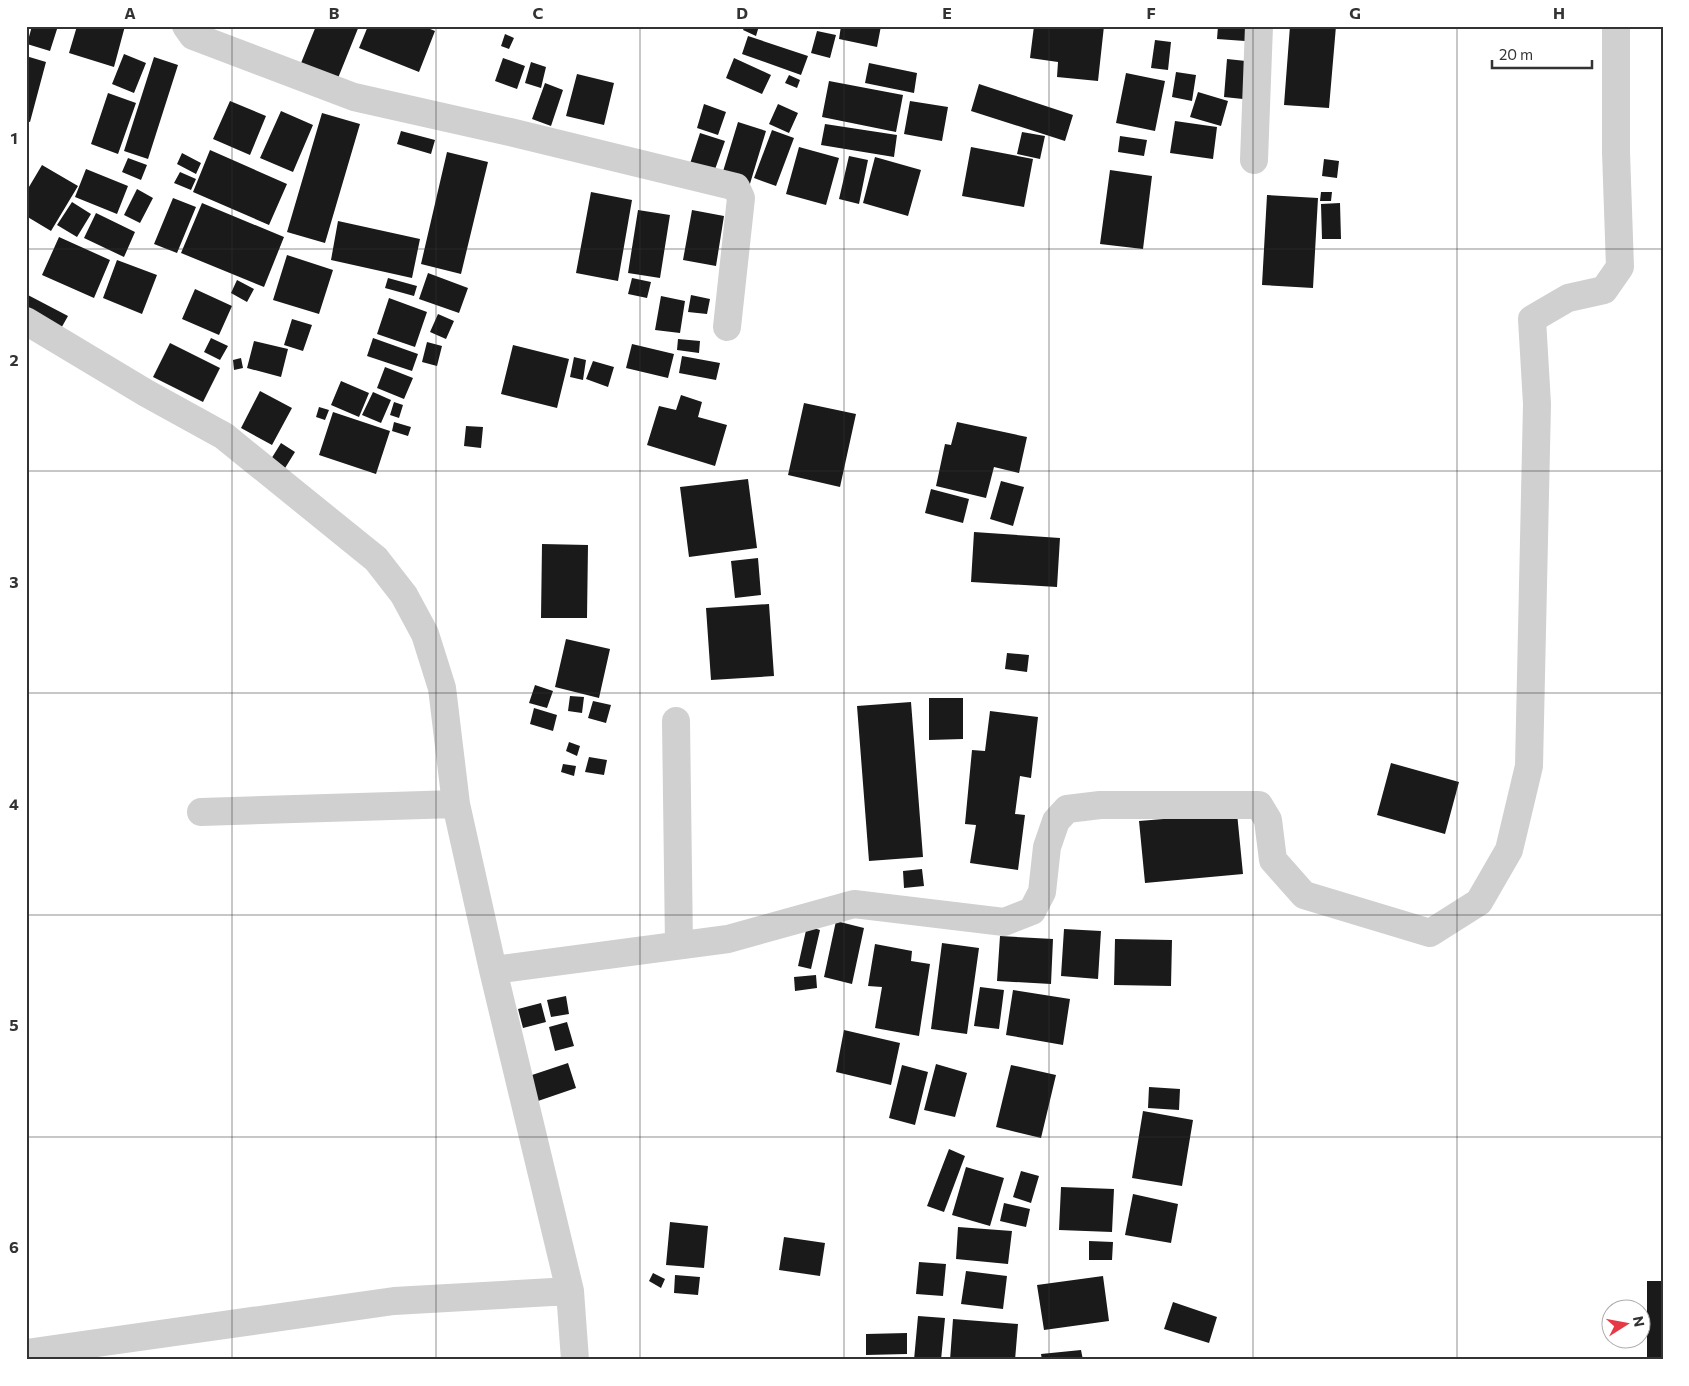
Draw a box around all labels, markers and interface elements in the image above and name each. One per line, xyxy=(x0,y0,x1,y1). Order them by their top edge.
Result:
text: A xyxy=(124,3,136,22)
text: B xyxy=(329,3,340,22)
text: C xyxy=(533,3,544,22)
text: D xyxy=(736,3,748,22)
text: E xyxy=(942,3,952,22)
text: F xyxy=(1146,3,1156,22)
text: G xyxy=(1349,3,1361,22)
text: H xyxy=(1553,3,1565,22)
scale bar xyxy=(1492,38,1592,70)
text: 20 m xyxy=(1499,45,1533,63)
text: 1 xyxy=(10,128,18,147)
text: 2 xyxy=(9,350,19,369)
text: 3 xyxy=(9,572,19,591)
text: 4 xyxy=(9,794,19,813)
text: 5 xyxy=(9,1015,19,1034)
text: 6 xyxy=(9,1237,19,1256)
north arrow xyxy=(1602,1298,1652,1348)
text: N xyxy=(1630,1315,1649,1328)

